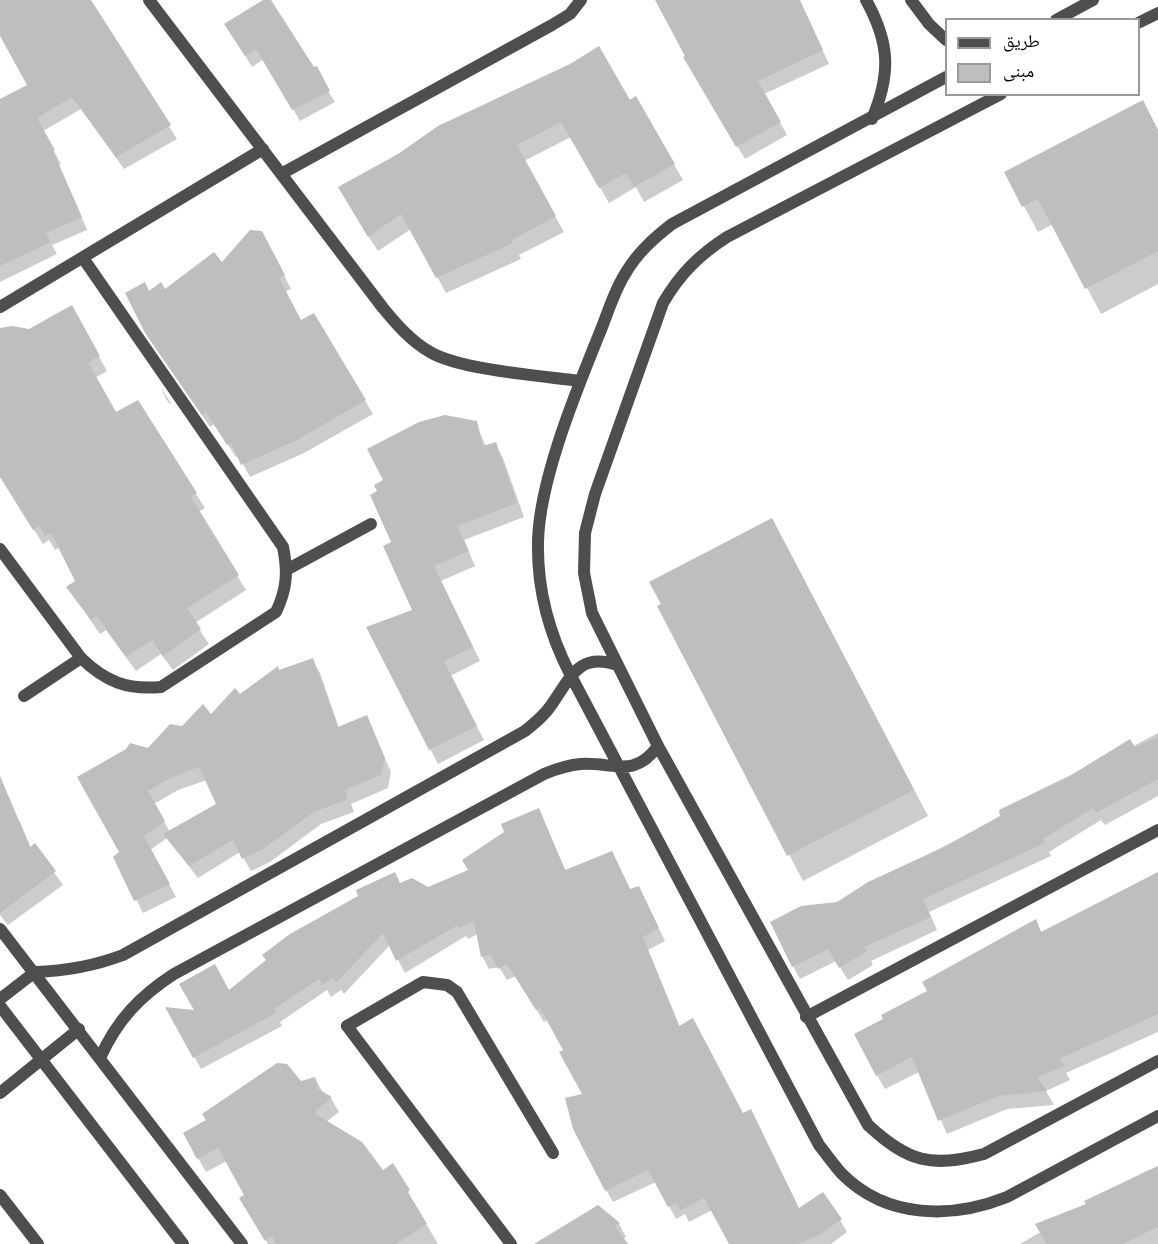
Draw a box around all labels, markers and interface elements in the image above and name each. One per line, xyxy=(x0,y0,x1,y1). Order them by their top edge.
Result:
legend xyxy=(945,18,1140,96)
text: طريق xyxy=(1003,29,1040,52)
text: مبنى xyxy=(1003,59,1034,82)

